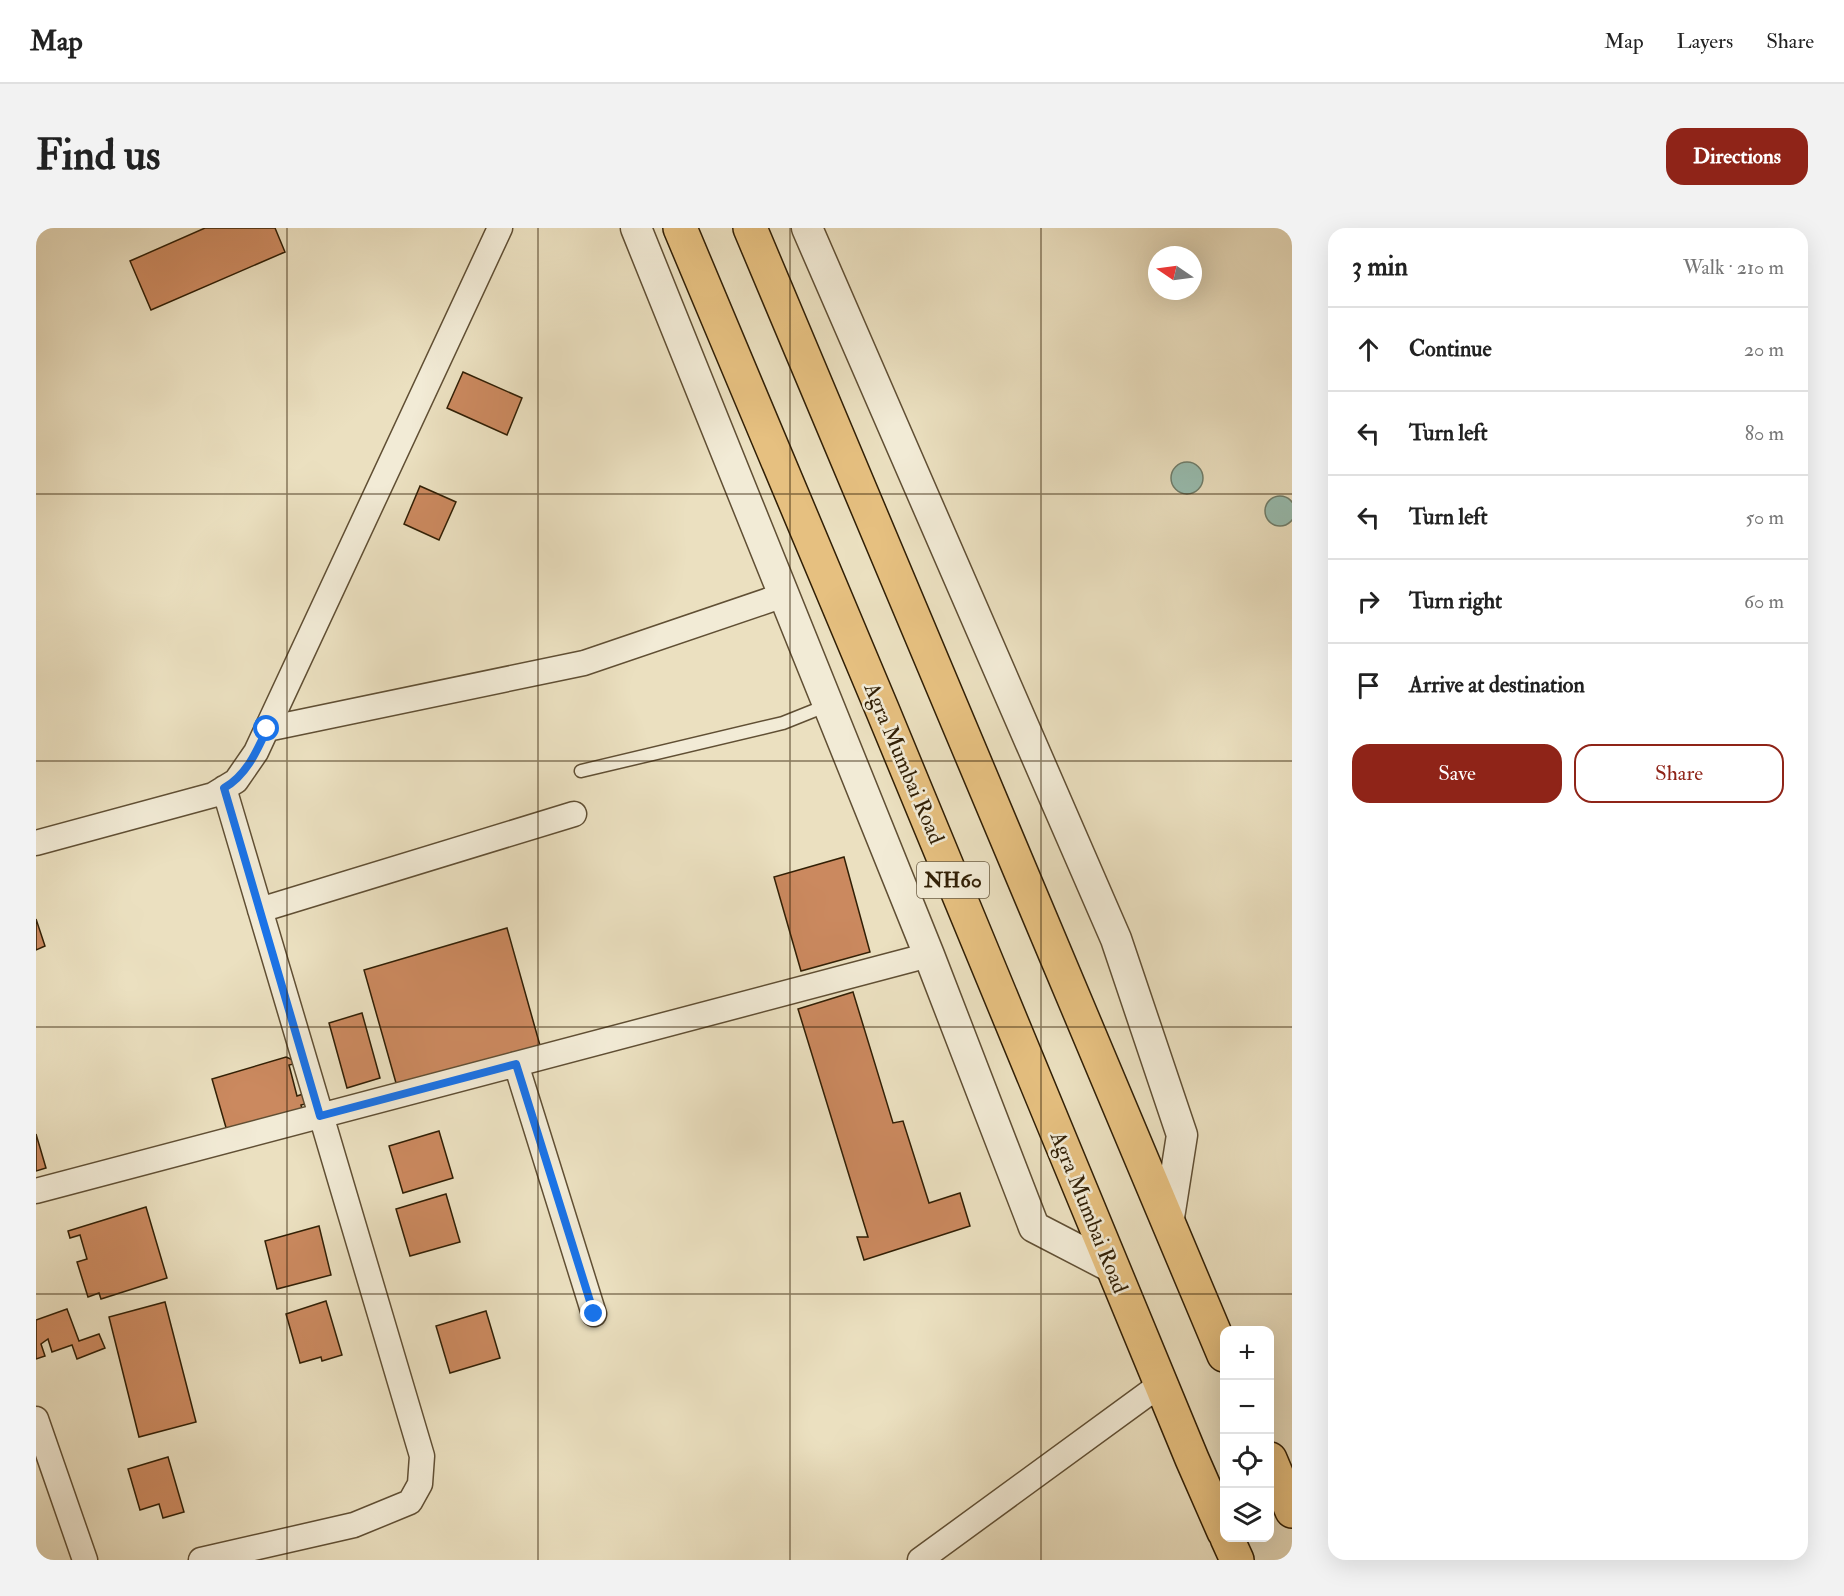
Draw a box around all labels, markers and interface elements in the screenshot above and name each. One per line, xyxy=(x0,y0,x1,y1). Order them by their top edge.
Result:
text: Map xyxy=(30,24,83,59)
text: Map xyxy=(1604,28,1644,55)
text: Layers xyxy=(1677,28,1733,55)
text: Share xyxy=(1766,28,1814,55)
button: Directions xyxy=(1666,128,1808,185)
text: Find us xyxy=(36,130,160,182)
north arrow xyxy=(1148,246,1202,300)
text: 3 min xyxy=(1352,251,1408,283)
text: Walk · 210 m xyxy=(1683,255,1784,280)
icon: ahead xyxy=(1352,333,1385,366)
text: Continue xyxy=(1409,335,1492,363)
text: 20 m xyxy=(1744,337,1784,362)
icon: left xyxy=(1352,417,1385,450)
text: Turn left xyxy=(1409,419,1488,447)
text: 80 m xyxy=(1745,421,1784,446)
icon: left xyxy=(1352,501,1385,534)
text: Turn left xyxy=(1409,503,1488,531)
text: 50 m xyxy=(1745,505,1784,530)
icon: right xyxy=(1352,585,1385,618)
text: Turn right xyxy=(1409,587,1502,615)
text: 60 m xyxy=(1744,589,1784,614)
icon: arrive xyxy=(1352,669,1385,702)
text: Arrive at destination xyxy=(1409,671,1585,699)
street label: Agra Mumbai Road xyxy=(857,678,951,848)
route start xyxy=(253,715,279,741)
button: Save xyxy=(1352,744,1562,803)
button: Share xyxy=(1574,744,1784,803)
road number: NH60 xyxy=(917,862,989,898)
street label: Agra Mumbai Road xyxy=(1043,1126,1134,1298)
route end xyxy=(580,1300,606,1326)
map controls xyxy=(1220,1326,1274,1542)
button: + xyxy=(1220,1326,1274,1380)
button: − xyxy=(1220,1380,1274,1434)
button: locate xyxy=(1220,1434,1274,1488)
button: layers xyxy=(1220,1488,1274,1542)

